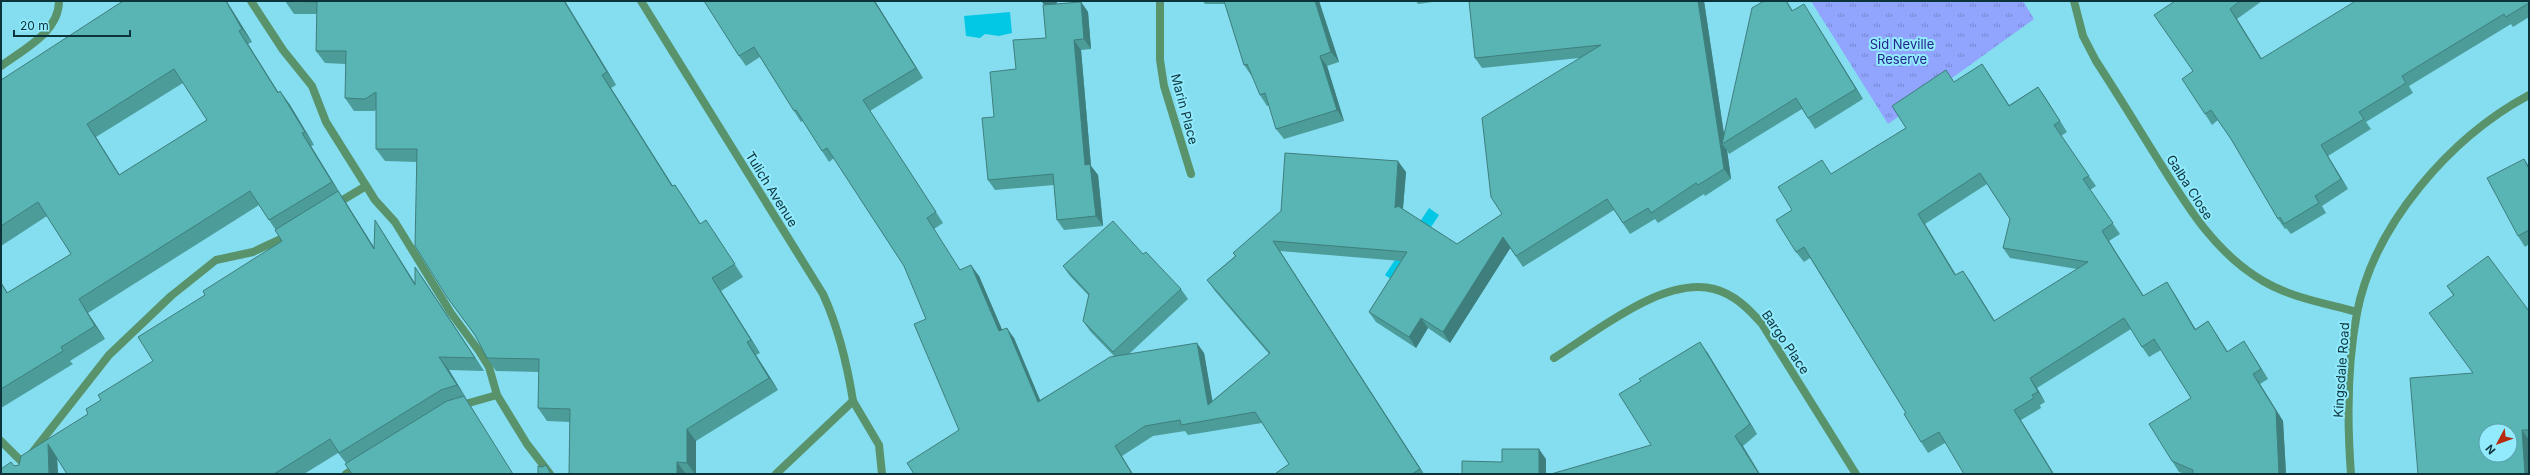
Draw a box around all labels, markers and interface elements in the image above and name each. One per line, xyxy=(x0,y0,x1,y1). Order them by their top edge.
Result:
scale bar xyxy=(14,12,130,38)
text: 20 m xyxy=(20,18,49,33)
park label: Sid Neville Reserve xyxy=(1870,36,1934,67)
street label: Marin Place xyxy=(1168,72,1202,146)
street label: Tulich Avenue xyxy=(742,148,802,230)
street label: Galba Close xyxy=(2163,152,2217,222)
street label: Bargo Place xyxy=(1759,307,1813,377)
street label: Kingsdale Road xyxy=(2330,322,2352,418)
north arrow xyxy=(2478,423,2518,463)
text: N xyxy=(2482,442,2498,457)

